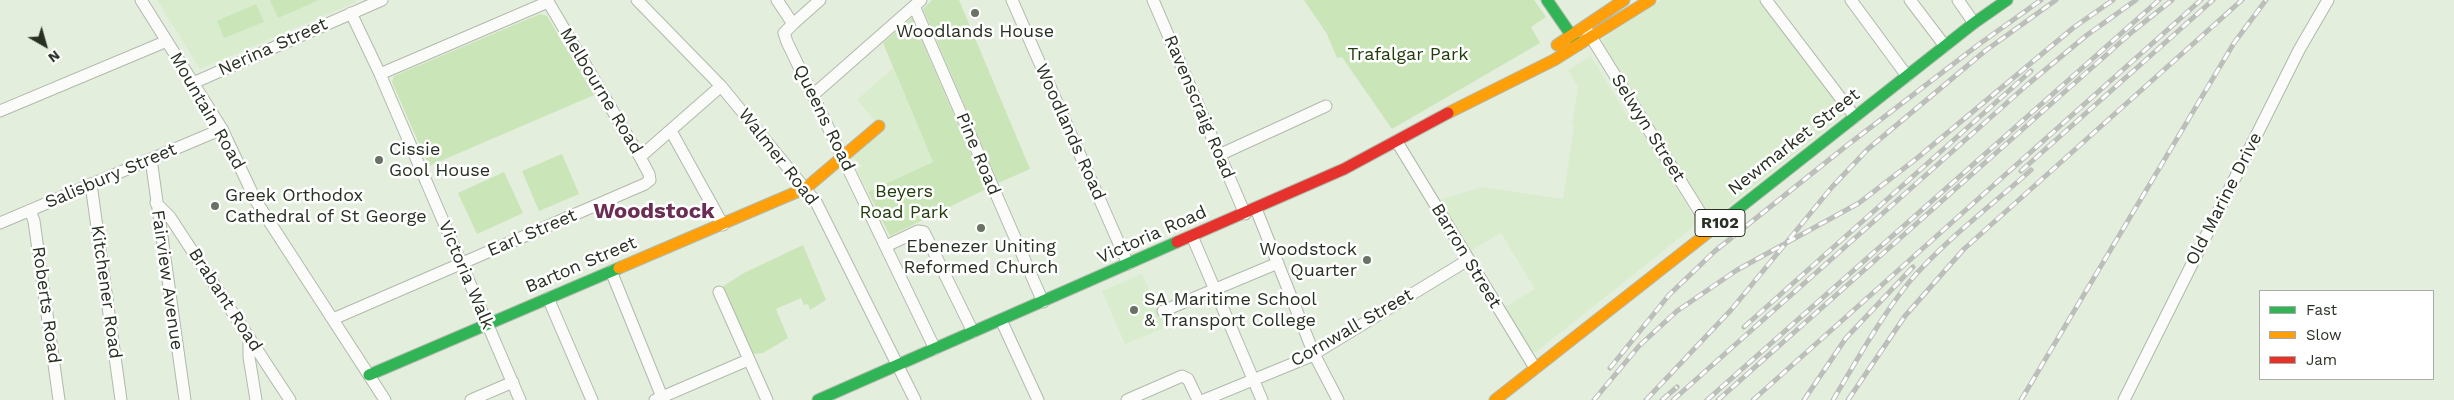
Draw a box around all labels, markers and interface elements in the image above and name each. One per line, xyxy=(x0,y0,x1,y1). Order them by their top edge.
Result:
marker: Woodlands House xyxy=(969,7,981,19)
street label: Nerina Street xyxy=(215,13,331,81)
north arrow xyxy=(20,20,70,70)
place label: Woodlands House xyxy=(896,21,1054,43)
street label: Melbourne Road xyxy=(555,24,647,158)
street label: Ravenscraig Road xyxy=(1159,32,1239,182)
park label: Trafalgar Park xyxy=(1347,44,1469,66)
text: N xyxy=(45,47,63,66)
street label: Mountain Road xyxy=(165,48,249,174)
street label: Woodlands Road xyxy=(1030,60,1110,204)
street label: Queens Road xyxy=(789,61,859,175)
street label: Selwyn Street xyxy=(1606,70,1690,186)
street label: Newmarket Street xyxy=(1724,84,1864,200)
street label: Walmer Road xyxy=(733,104,823,210)
street label: Pine Road xyxy=(951,110,1005,198)
street label: Old Marine Drive xyxy=(2181,129,2267,269)
street label: Salisbury Street xyxy=(42,139,180,213)
place label: Cissie Gool House xyxy=(389,139,490,182)
marker: Cissie Gool House xyxy=(373,154,385,166)
park label: Beyers Road Park xyxy=(860,181,948,223)
place label: Greek Orthodox Cathedral of St George xyxy=(225,185,427,228)
district label: Woodstock xyxy=(593,199,715,225)
marker: Greek Orthodox Cathedral of St George xyxy=(209,200,221,212)
street label: Barron Street xyxy=(1426,200,1506,312)
street label: Victoria Road xyxy=(1094,201,1210,269)
street label: Earl Street xyxy=(484,205,580,261)
street label: Fairview Avenue xyxy=(146,208,188,352)
road number: R102 xyxy=(1695,210,1745,237)
street label: Victoria Walk xyxy=(433,217,499,333)
marker: Ebenezer Uniting Reformed Church xyxy=(975,222,987,234)
street label: Kitchener Road xyxy=(86,224,126,360)
street label: Barton Street xyxy=(522,232,640,298)
place label: Ebenezer Uniting Reformed Church xyxy=(904,236,1058,278)
place label: Woodstock Quarter xyxy=(1259,239,1357,282)
street label: Brabant Road xyxy=(183,244,267,356)
street label: Roberts Road xyxy=(27,245,65,365)
marker: Woodstock Quarter xyxy=(1361,254,1373,266)
street label: Cornwall Street xyxy=(1287,284,1417,372)
place label: SA Maritime School & Transport College xyxy=(1144,289,1317,332)
legend xyxy=(2259,290,2434,380)
text: Fast xyxy=(2306,301,2337,319)
marker: SA Maritime School & Transport College xyxy=(1128,304,1140,316)
text: Slow xyxy=(2306,326,2342,344)
text: Jam xyxy=(2306,351,2337,369)

